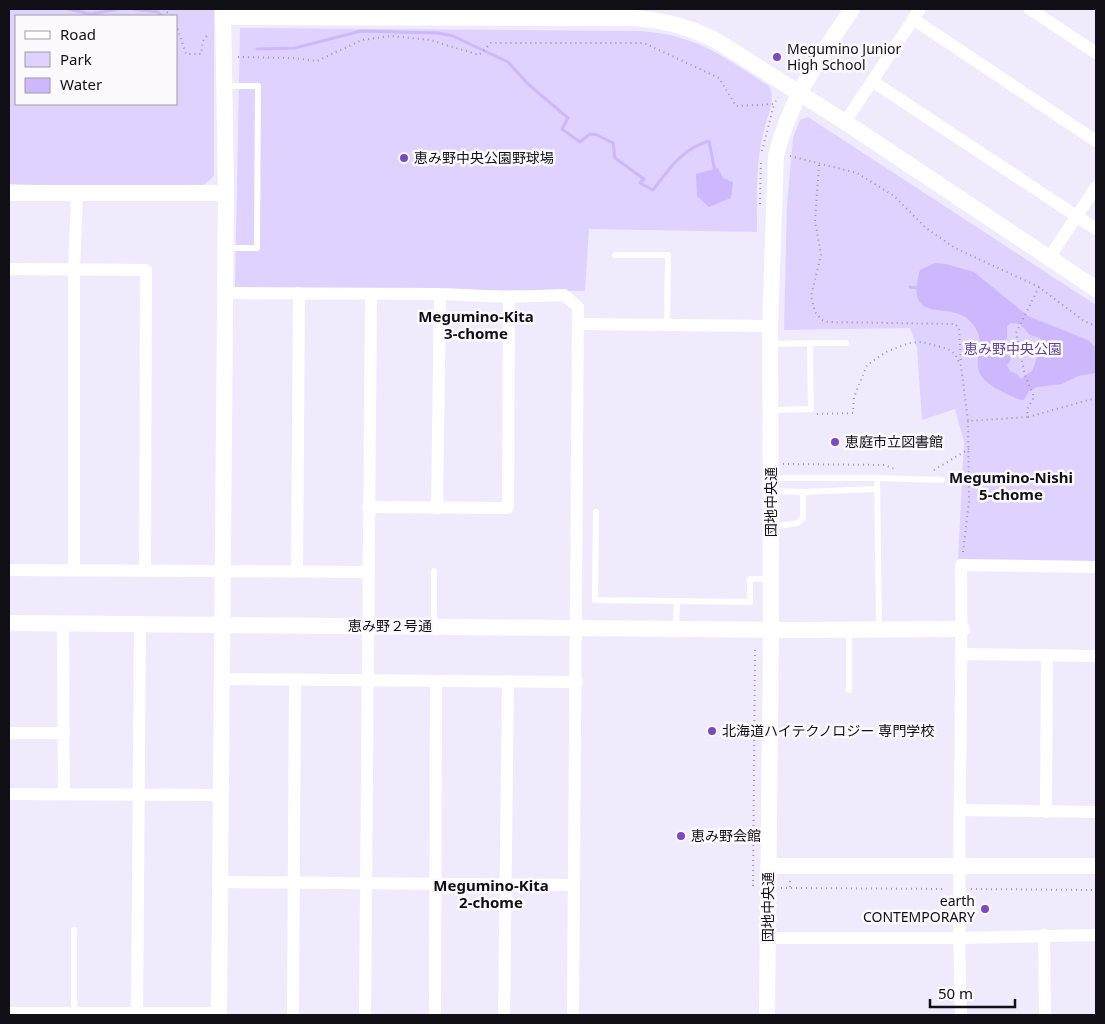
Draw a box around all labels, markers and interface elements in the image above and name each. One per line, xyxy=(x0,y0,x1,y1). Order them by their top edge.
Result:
legend xyxy=(15,15,178,105)
text: Road xyxy=(60,24,96,44)
place label: Megumino Junior High School xyxy=(787,39,902,74)
text: Park xyxy=(60,49,92,69)
marker: Megumino Junior High School xyxy=(771,51,783,63)
text: Water xyxy=(60,74,102,94)
place label: 恵み野中央公園野球場 xyxy=(414,148,554,167)
marker: 恵み野中央公園野球場 xyxy=(398,152,410,164)
district label: Megumino-Kita 3-chome xyxy=(418,306,534,343)
park label: 恵み野中央公園 xyxy=(964,339,1062,358)
place label: 恵庭市立図書館 xyxy=(845,432,943,451)
marker: 恵庭市立図書館 xyxy=(829,436,841,448)
street label: 団地中央通 xyxy=(761,467,780,537)
district label: Megumino-Nishi 5-chome xyxy=(949,467,1073,504)
street label: 恵み野２号通 xyxy=(348,616,432,635)
place label: 北海道ハイテクノロジー 専門学校 xyxy=(722,721,934,740)
marker: 北海道ハイテクノロジー 専門学校 xyxy=(706,725,718,737)
place label: 恵み野会館 xyxy=(691,826,761,845)
marker: 恵み野会館 xyxy=(675,830,687,842)
street label: 団地中央通 xyxy=(758,872,777,942)
district label: Megumino-Kita 2-chome xyxy=(433,875,549,912)
place label: earth CONTEMPORARY xyxy=(863,891,975,926)
marker: earth CONTEMPORARY xyxy=(979,903,991,915)
scale bar xyxy=(930,976,1015,1008)
text: 50 m xyxy=(938,983,973,1003)

